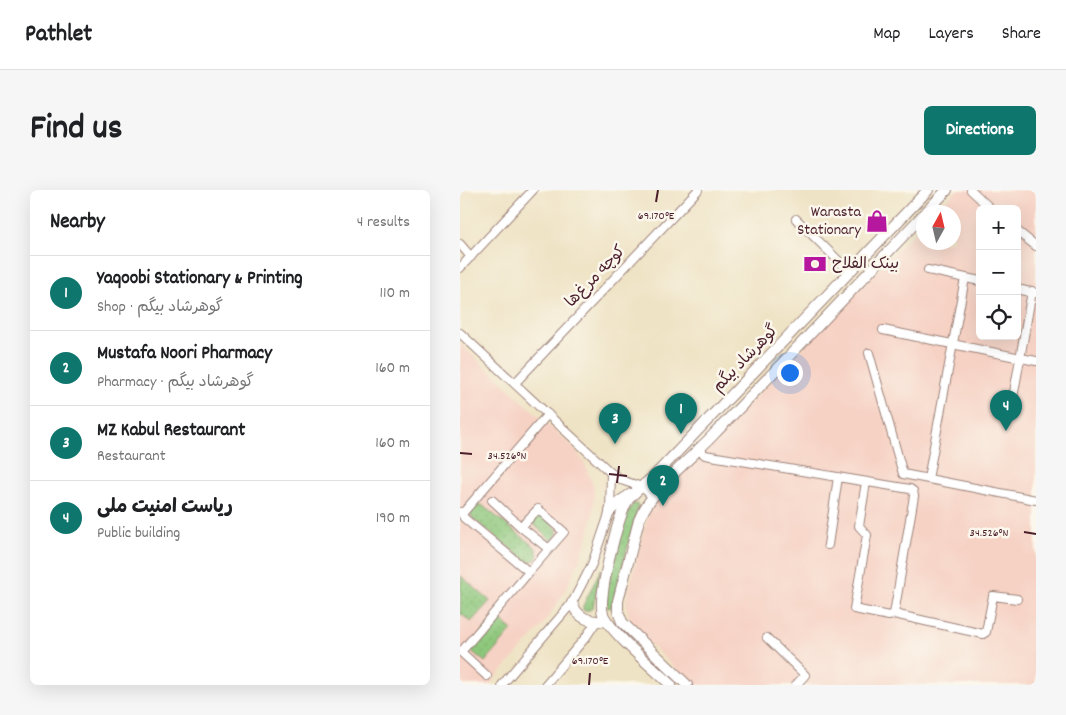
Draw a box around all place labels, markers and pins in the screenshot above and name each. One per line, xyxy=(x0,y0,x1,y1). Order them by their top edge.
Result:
place label: Warasta Stationary xyxy=(797,201,862,242)
shop icon: Warasta Stationary xyxy=(864,208,890,234)
bank icon: بینک الفلاح xyxy=(802,251,828,277)
place label: بینک الفلاح xyxy=(832,253,899,276)
pin: 4 xyxy=(990,390,1022,431)
pin: 1 xyxy=(665,393,697,434)
pin: 3 xyxy=(599,403,631,444)
pin: 2 xyxy=(647,465,679,506)

